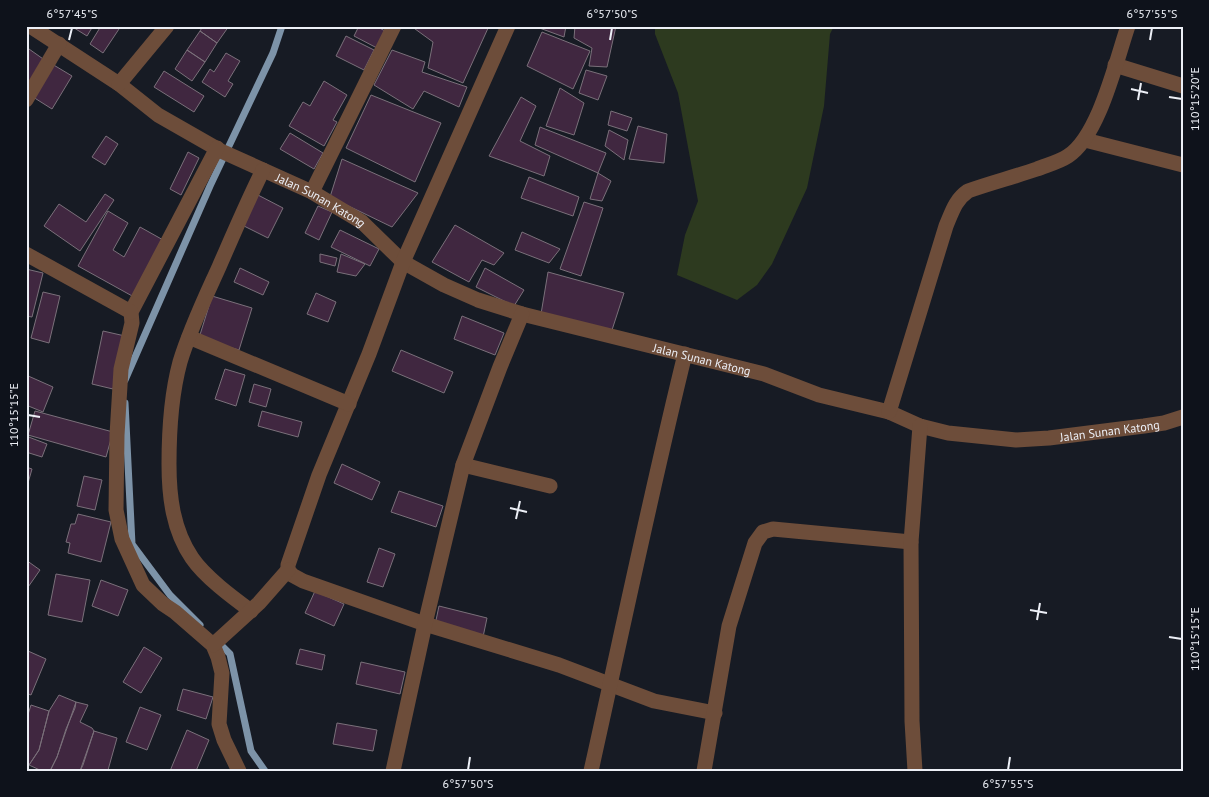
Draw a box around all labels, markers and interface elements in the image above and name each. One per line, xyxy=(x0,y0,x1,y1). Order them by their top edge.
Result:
text: 6°57'45"S xyxy=(47,6,97,21)
text: 6°57'50"S xyxy=(587,6,637,21)
text: 6°57'55"S xyxy=(1127,6,1177,21)
text: 110°15'20"E xyxy=(1187,67,1202,131)
street label: Jalan Sunan Katong xyxy=(273,169,370,230)
street label: Jalan Sunan Katong xyxy=(651,339,753,378)
text: 110°15'15"E xyxy=(6,383,21,447)
street label: Jalan Sunan Katong xyxy=(1058,416,1160,444)
text: 110°15'15"E xyxy=(1187,607,1202,671)
text: 6°57'50"S xyxy=(443,776,493,791)
text: 6°57'55"S xyxy=(983,776,1033,791)

